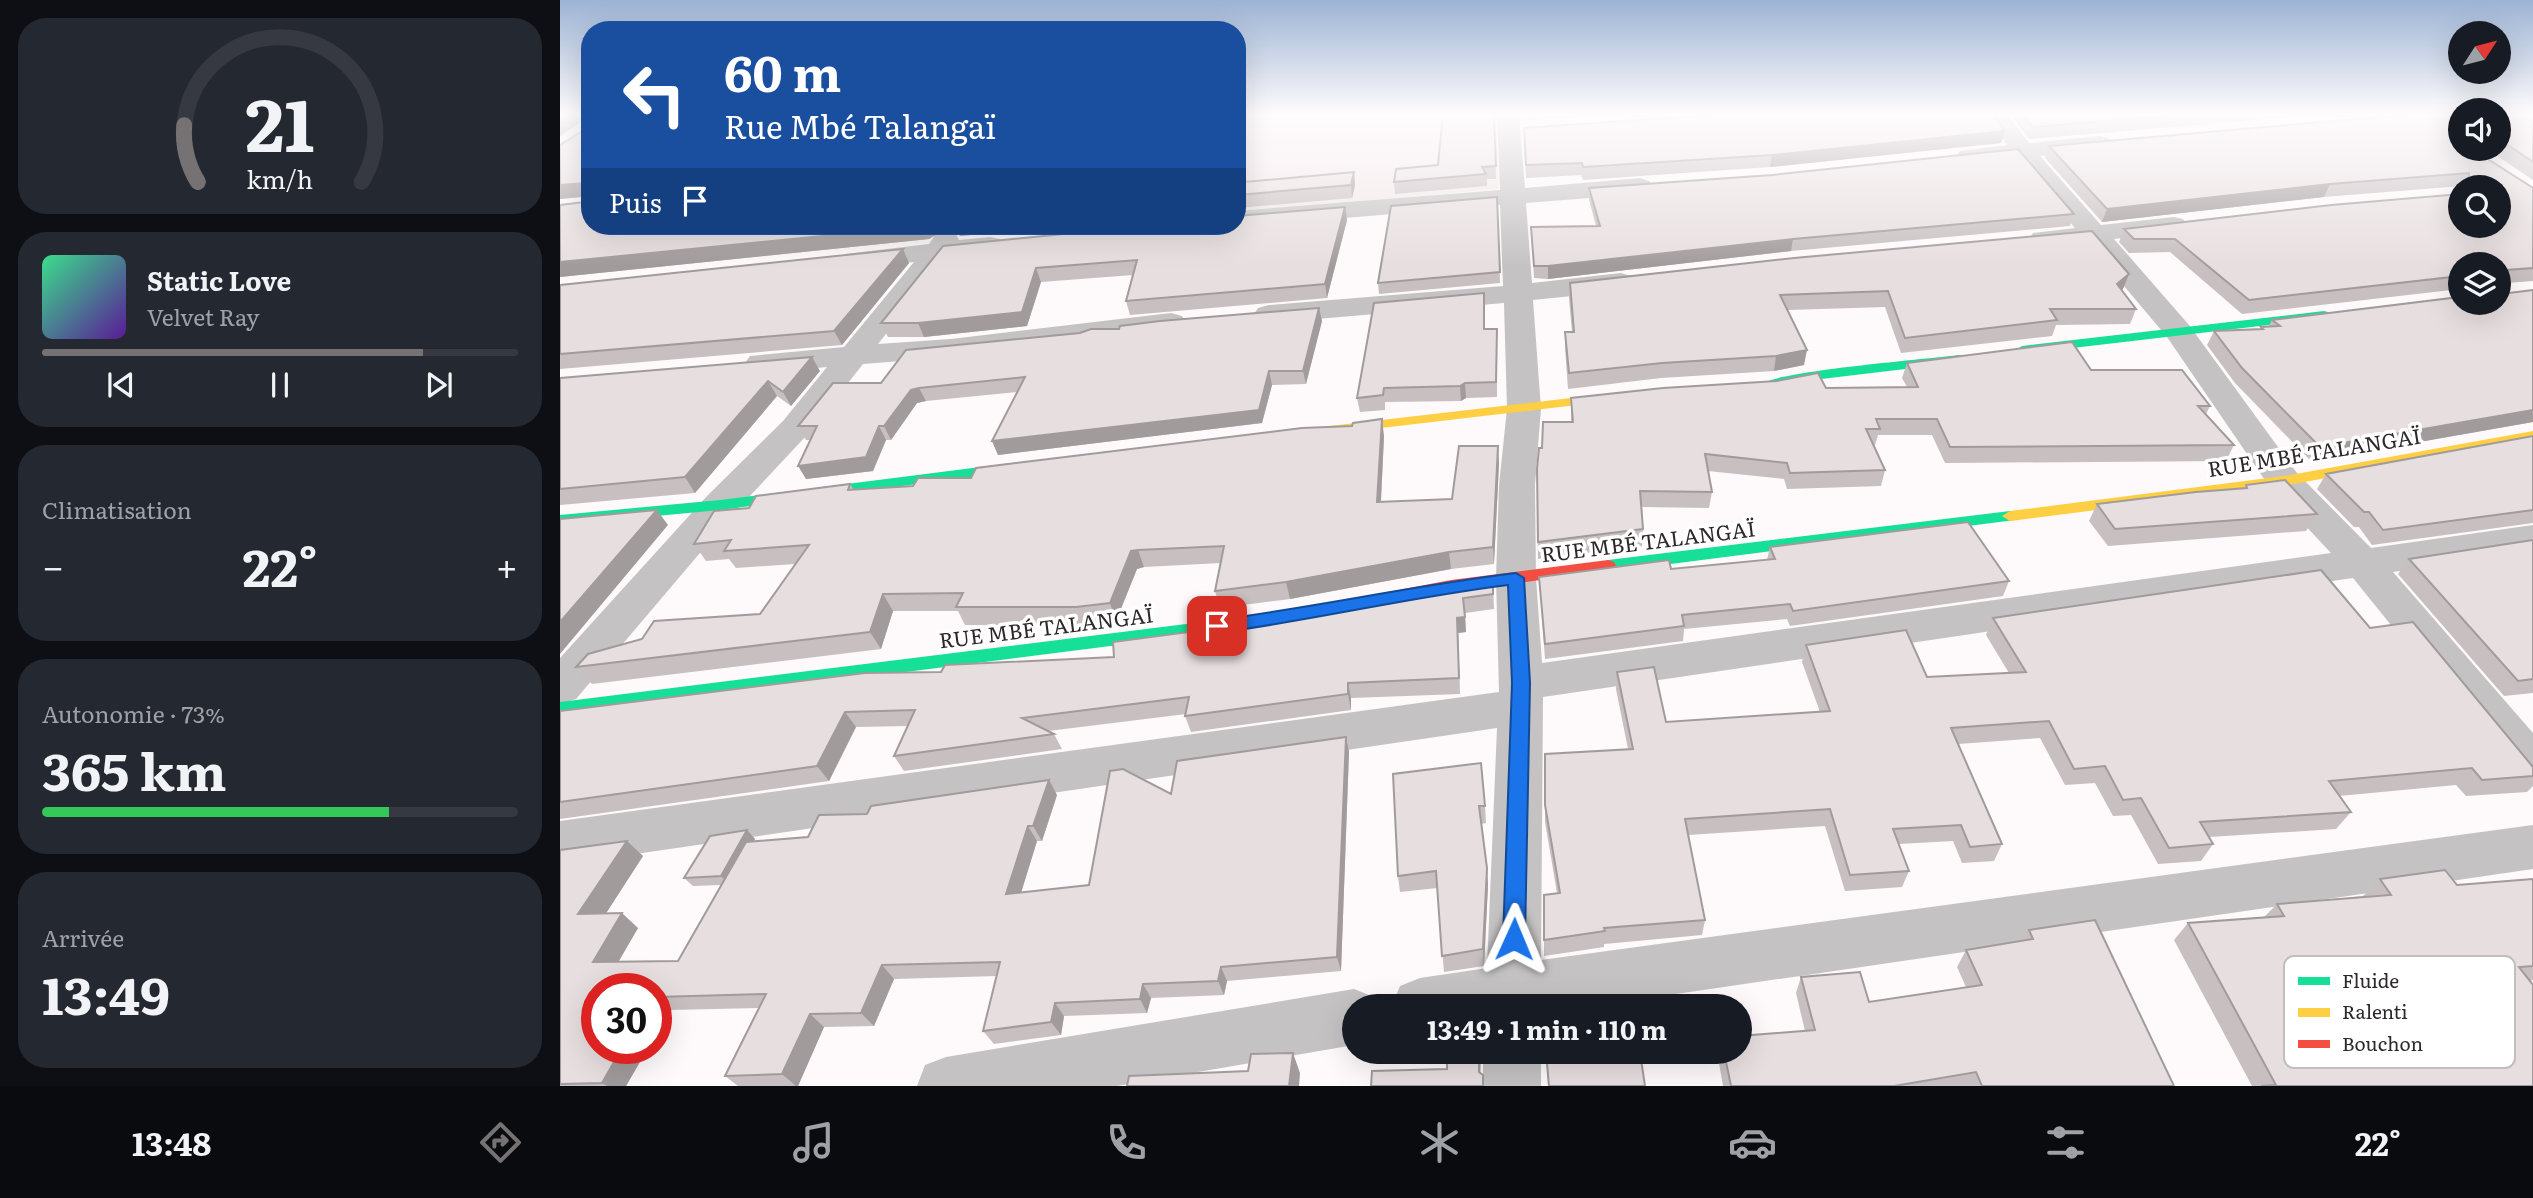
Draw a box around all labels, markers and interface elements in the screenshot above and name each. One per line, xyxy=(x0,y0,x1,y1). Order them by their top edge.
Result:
north arrow xyxy=(2448,21,2511,84)
map controls xyxy=(2448,21,2511,315)
text: 60 m xyxy=(724,34,841,107)
icon: left xyxy=(609,49,700,140)
text: 21 xyxy=(245,66,315,174)
button: sound xyxy=(2448,98,2511,161)
text: Rue Mbé Talangaï xyxy=(724,101,996,149)
text: km/h xyxy=(247,160,313,197)
button: search xyxy=(2448,175,2511,238)
text: Puis xyxy=(609,182,662,221)
icon: arrive xyxy=(676,182,714,220)
button: layers xyxy=(2448,252,2511,315)
text: Static Love xyxy=(147,260,291,299)
text: Velvet Ray xyxy=(147,299,259,333)
icon: previous xyxy=(102,366,140,404)
icon: pause xyxy=(261,366,299,404)
icon: next xyxy=(420,366,458,404)
street label: RUE MBÉ TALANGAÏ xyxy=(2205,419,2423,483)
text: Climatisation xyxy=(42,492,192,526)
street label: RUE MBÉ TALANGAÏ xyxy=(1539,511,1757,569)
text: 22° xyxy=(242,526,318,603)
text: − xyxy=(42,536,64,593)
text: + xyxy=(496,536,518,593)
pin xyxy=(1187,596,1247,656)
street label: RUE MBÉ TALANGAÏ xyxy=(937,597,1155,655)
icon: arrive xyxy=(1198,607,1236,645)
text: Autonomie · 73% xyxy=(42,696,225,730)
text: 365 km xyxy=(42,730,226,807)
position arrow xyxy=(1477,902,1551,976)
text: Arrivée xyxy=(42,920,124,954)
text: 13:49 xyxy=(42,954,170,1031)
legend xyxy=(2284,956,2515,1068)
text: Fluide xyxy=(2342,966,2399,994)
speed limit sign: 30 xyxy=(581,973,672,1064)
text: Ralenti xyxy=(2342,997,2408,1025)
text: 13:49 · 1 min · 110 m xyxy=(1427,1009,1667,1048)
text: Bouchon xyxy=(2342,1029,2423,1057)
text: 13:48 xyxy=(132,1118,211,1166)
icon: directions xyxy=(476,1118,525,1167)
icon: music xyxy=(789,1118,838,1167)
icon: phone xyxy=(1102,1118,1151,1167)
icon: climate xyxy=(1415,1118,1464,1167)
icon: car xyxy=(1728,1118,1777,1167)
icon: filters xyxy=(2041,1118,2090,1167)
text: 22° xyxy=(2355,1118,2401,1166)

